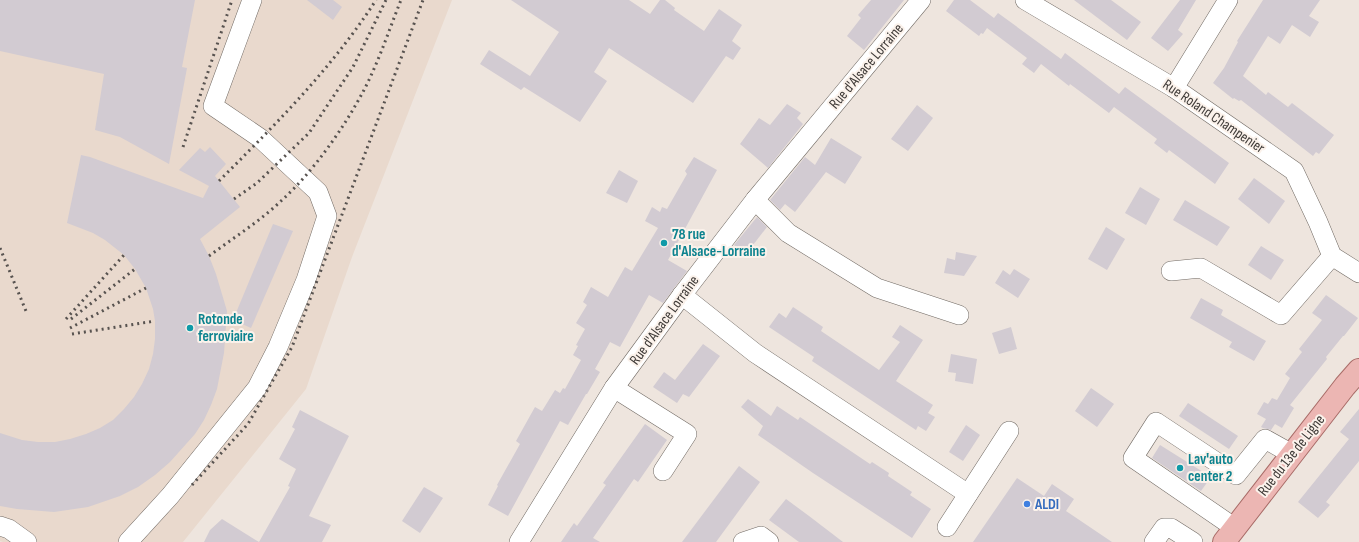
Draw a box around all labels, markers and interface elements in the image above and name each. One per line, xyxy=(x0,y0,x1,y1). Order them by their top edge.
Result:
street label: Rue d'Alsace Lorraine xyxy=(825,20,908,113)
street label: Rue Roland Champenier xyxy=(1159,75,1269,158)
place label: 78 rue d'Alsace-Lorraine xyxy=(672,225,766,261)
marker: 78 rue d'Alsace-Lorraine xyxy=(659,238,669,248)
street label: Rue d'Alsace Lorraine xyxy=(626,272,703,369)
place label: Rotonde ferroviaire xyxy=(198,310,254,346)
marker: Rotonde ferroviaire xyxy=(185,323,195,333)
street label: Rue du 13e de Ligne xyxy=(1254,411,1329,500)
place label: Lav'auto center 2 xyxy=(1188,450,1233,486)
marker: Lav'auto center 2 xyxy=(1175,463,1185,473)
place label: ALDI xyxy=(1034,495,1059,514)
marker: ALDI xyxy=(1022,499,1032,509)

